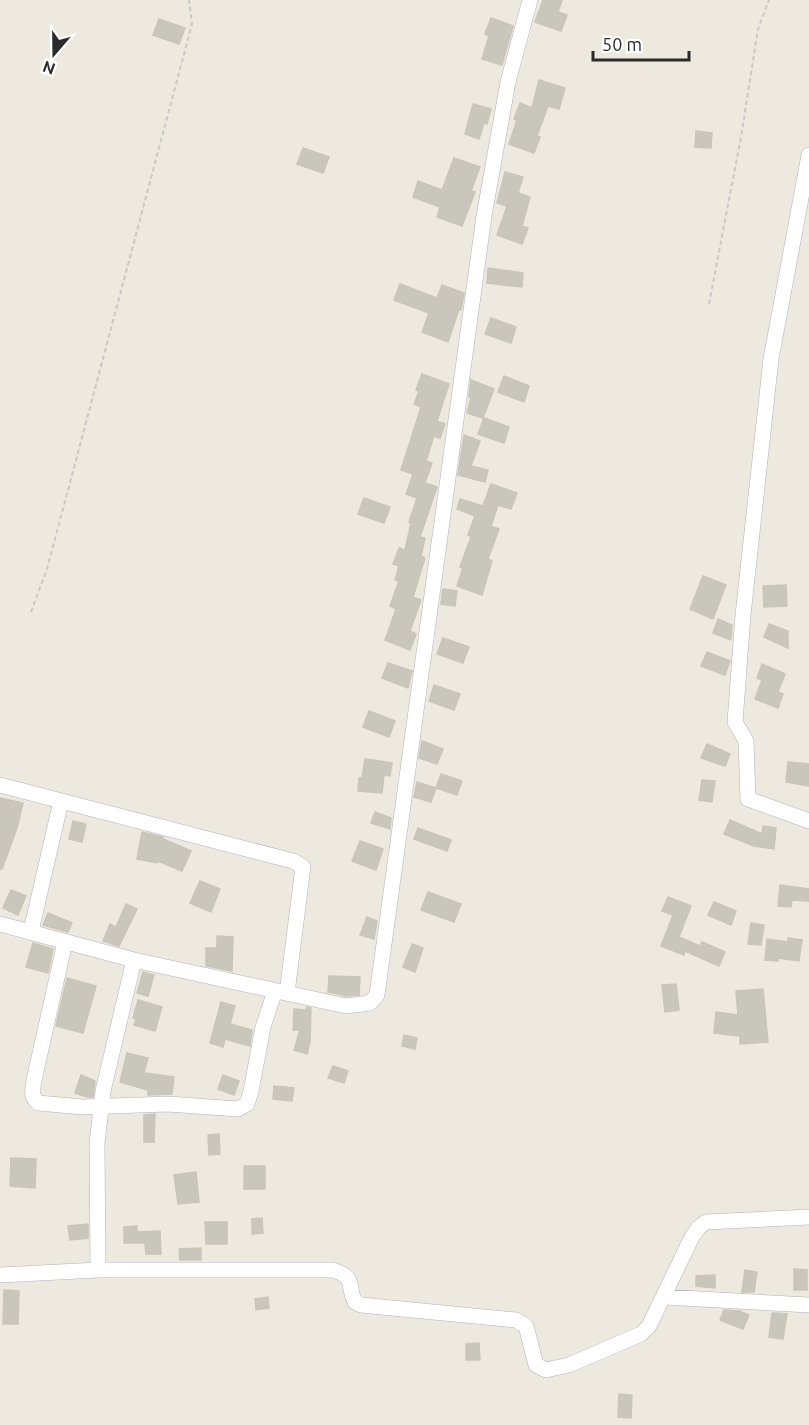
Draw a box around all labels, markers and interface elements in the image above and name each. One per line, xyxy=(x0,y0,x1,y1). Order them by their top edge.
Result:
north arrow xyxy=(24,24,84,84)
scale bar xyxy=(593,24,689,62)
text: 50 m xyxy=(602,34,642,54)
text: N xyxy=(40,58,58,79)

